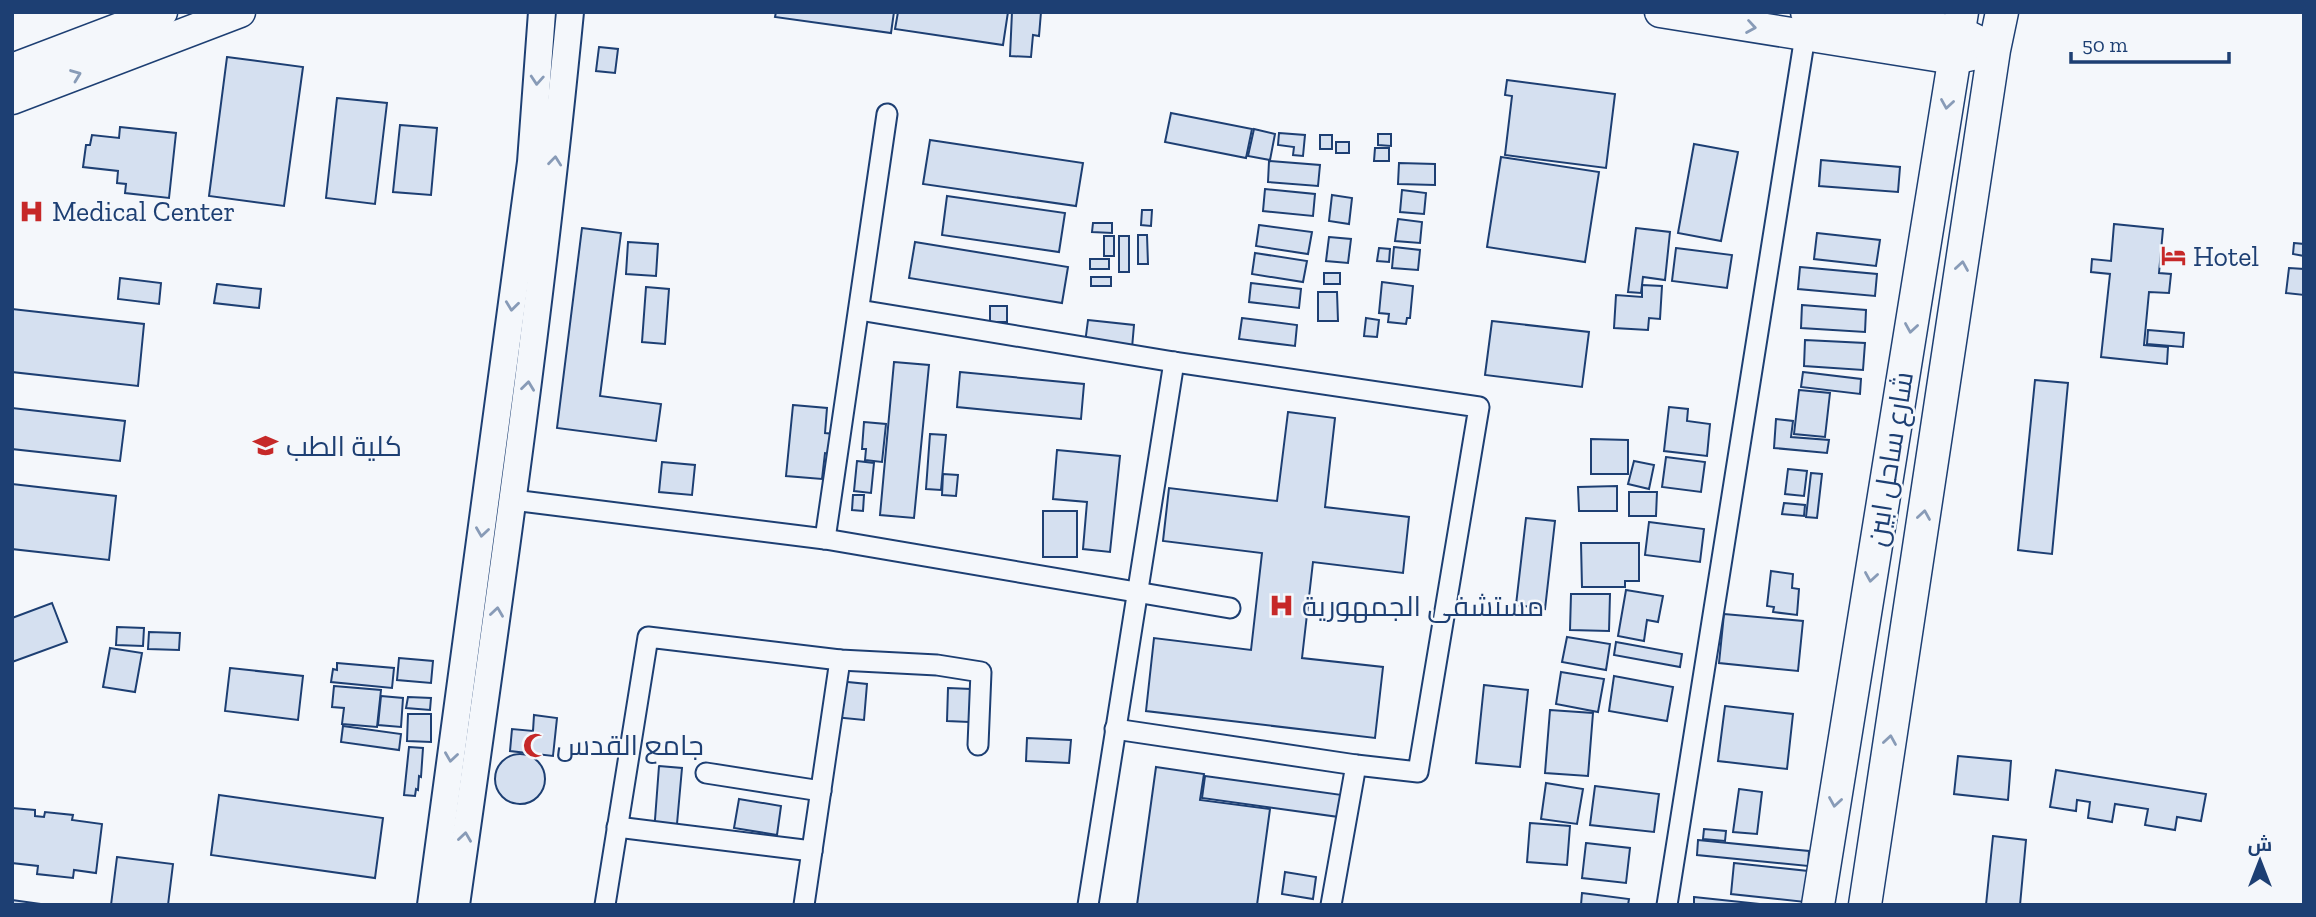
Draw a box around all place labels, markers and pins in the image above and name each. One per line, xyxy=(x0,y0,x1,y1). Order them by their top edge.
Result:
place label: Medical Center xyxy=(52,195,235,228)
hospital icon: Medical Center xyxy=(18,197,46,225)
place label: Hotel xyxy=(2193,240,2259,273)
hotel icon: Hotel xyxy=(2159,242,2187,270)
place label: كلية الطب xyxy=(286,430,402,463)
school or university icon: كلية الطب xyxy=(252,432,280,460)
place label: مستشفى الجمهورية xyxy=(1302,590,1544,623)
hospital icon: مستشفى الجمهورية xyxy=(1268,592,1296,620)
place label: جامع القدس xyxy=(556,729,704,764)
mosque icon: جامع القدس xyxy=(522,731,550,759)

